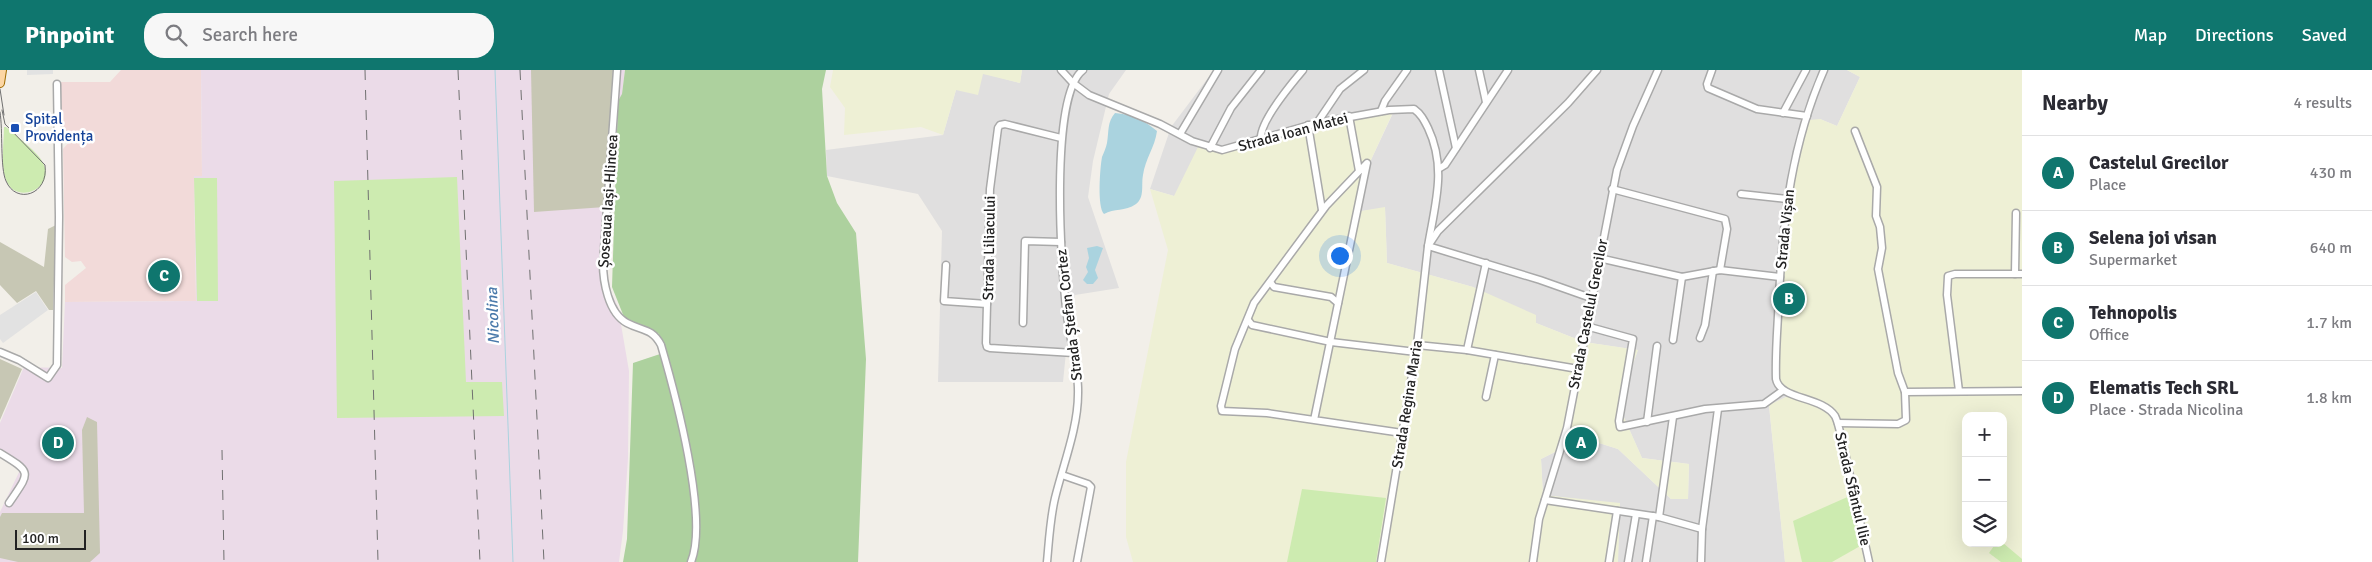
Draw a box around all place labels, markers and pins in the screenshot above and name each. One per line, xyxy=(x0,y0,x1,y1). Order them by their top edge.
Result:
place label: Spital Providența xyxy=(25,110,93,146)
marker: Spital Providența xyxy=(9,122,21,134)
pin: C xyxy=(148,257,180,295)
pin: B xyxy=(1773,280,1805,318)
pin: D xyxy=(42,424,74,462)
pin: A xyxy=(1565,424,1597,462)

